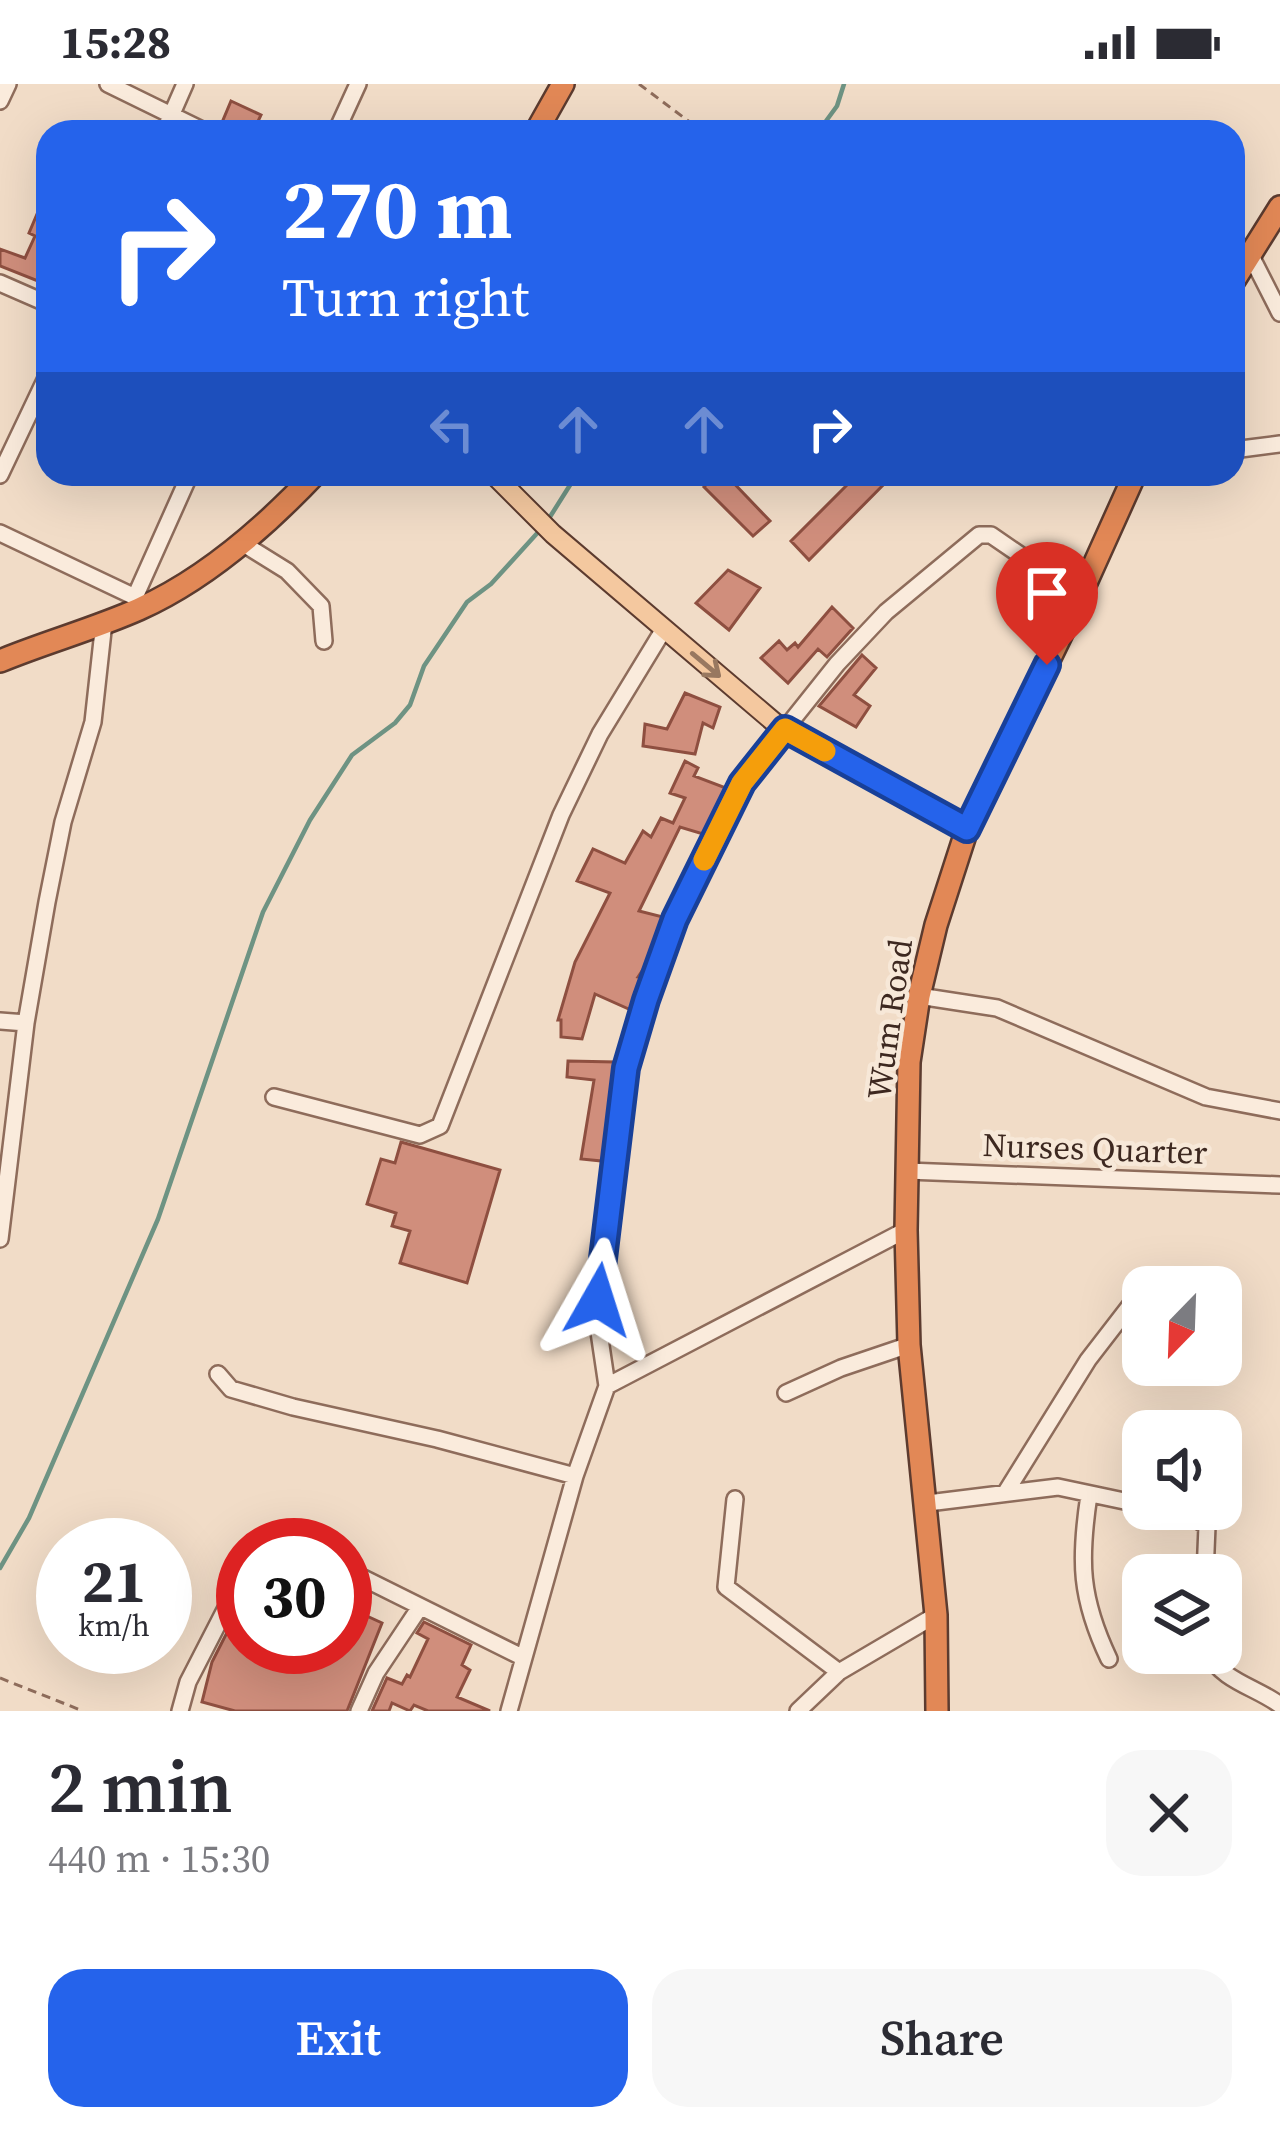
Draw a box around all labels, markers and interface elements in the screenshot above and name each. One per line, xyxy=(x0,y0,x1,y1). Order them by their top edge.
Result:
text: 15:28 xyxy=(60,11,171,73)
text: 270 m xyxy=(282,151,513,266)
icon: right xyxy=(84,168,240,324)
text: Turn right xyxy=(282,260,529,334)
icon: left xyxy=(419,396,485,462)
icon: ahead xyxy=(545,396,611,462)
icon: ahead xyxy=(671,396,737,462)
icon: right xyxy=(797,396,863,462)
pin xyxy=(996,542,1098,665)
icon: arrive xyxy=(1014,560,1080,626)
one-way arrow xyxy=(690,651,721,678)
street label: Wum Road xyxy=(856,936,923,1102)
street label: Nurses Quarter xyxy=(982,1122,1208,1175)
position arrow xyxy=(535,1237,661,1363)
north arrow xyxy=(1122,1266,1242,1386)
map controls xyxy=(1122,1266,1242,1674)
button: sound xyxy=(1122,1410,1242,1530)
speed limit sign: 30 xyxy=(216,1518,372,1674)
text: 21 xyxy=(81,1540,147,1622)
button: layers xyxy=(1122,1554,1242,1674)
text: km/h xyxy=(78,1605,150,1646)
text: 2 min xyxy=(48,1737,233,1836)
button: close xyxy=(1106,1750,1232,1876)
text: 440 m · 15:30 xyxy=(48,1832,270,1885)
button: Exit xyxy=(48,1969,628,2107)
button: Share xyxy=(652,1969,1232,2107)

